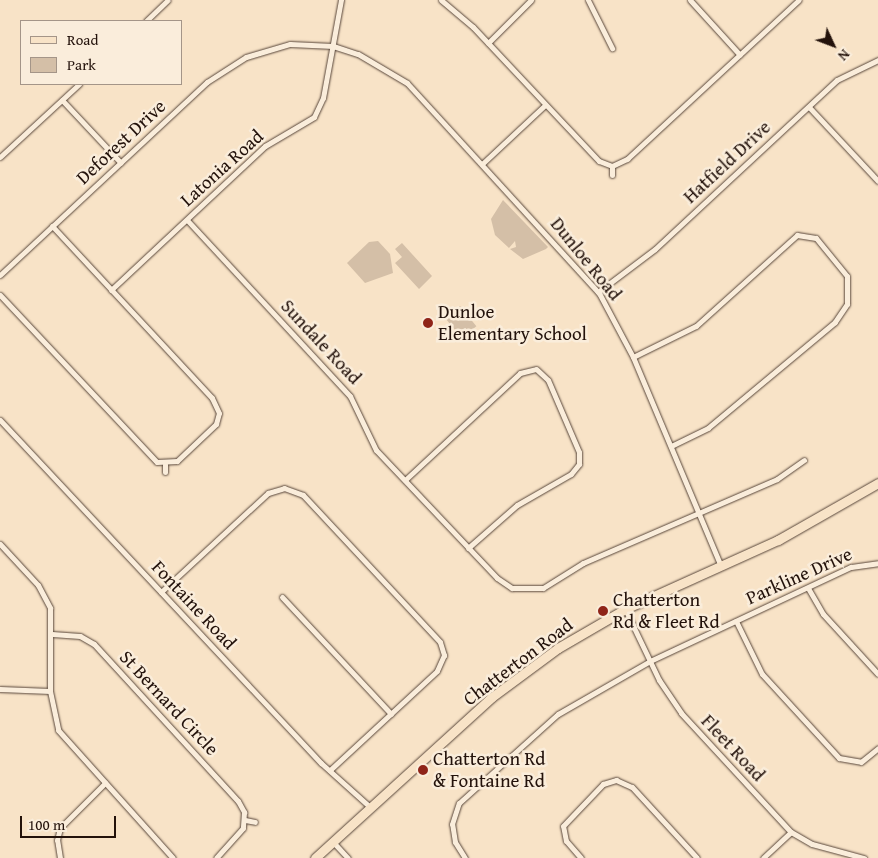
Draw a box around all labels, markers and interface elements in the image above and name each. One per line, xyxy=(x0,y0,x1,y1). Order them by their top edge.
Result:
legend xyxy=(20,20,182,85)
north arrow xyxy=(808,20,858,70)
text: Road xyxy=(67,29,98,50)
text: N xyxy=(833,45,854,65)
text: Park xyxy=(67,54,96,75)
street label: Deforest Drive xyxy=(72,95,170,189)
street label: Hatfield Drive xyxy=(679,116,775,208)
street label: Latonia Road xyxy=(176,125,268,211)
street label: Dunloe Road xyxy=(546,213,626,305)
street label: Sundale Road xyxy=(276,295,366,389)
place label: Dunloe Elementary School xyxy=(438,301,587,345)
marker: Dunloe Elementary School xyxy=(422,317,434,329)
street label: Parkline Drive xyxy=(742,542,856,610)
street label: Fontaine Road xyxy=(147,556,241,654)
place label: Chatterton Rd & Fleet Rd xyxy=(613,589,720,633)
marker: Chatterton Rd & Fleet Rd xyxy=(597,605,609,617)
street label: Chatterton Road xyxy=(459,613,577,711)
street label: St Bernard Circle xyxy=(115,646,223,760)
street label: Fleet Road xyxy=(696,710,770,786)
place label: Chatterton Rd & Fontaine Rd xyxy=(433,748,545,792)
marker: Chatterton Rd & Fontaine Rd xyxy=(417,764,429,776)
scale bar xyxy=(22,806,119,838)
text: 100 m xyxy=(28,814,65,835)

